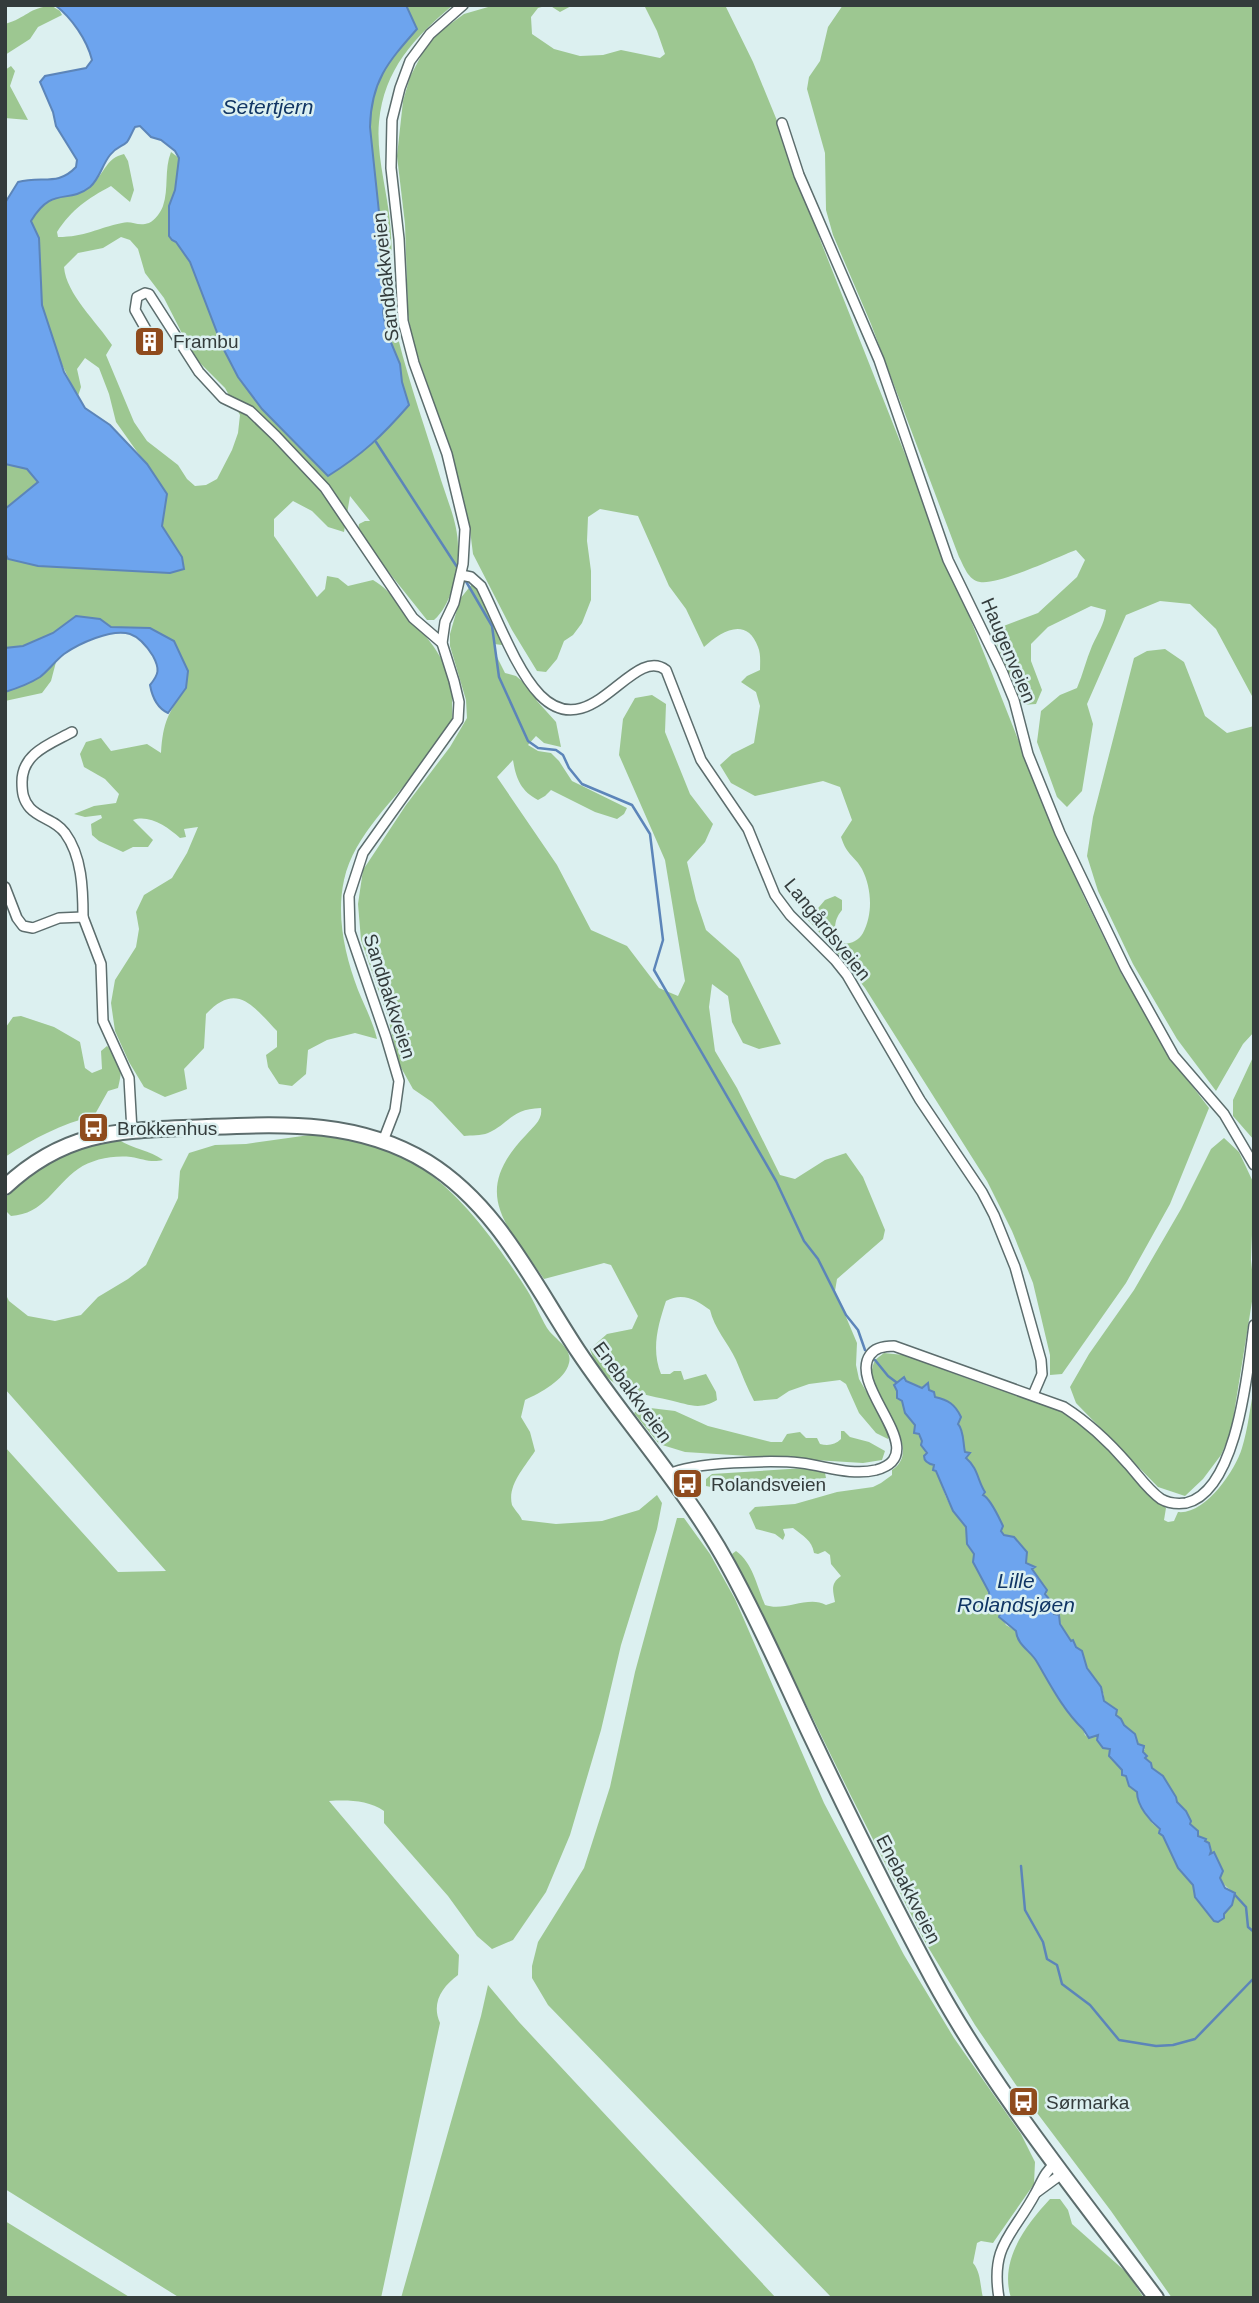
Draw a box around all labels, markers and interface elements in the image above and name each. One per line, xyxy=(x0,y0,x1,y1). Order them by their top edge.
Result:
water label: Setertjern xyxy=(222,95,314,118)
street label: Sandbakkveien xyxy=(368,211,403,343)
building icon: Frambu xyxy=(133,324,167,358)
place label: Frambu xyxy=(173,331,238,352)
street label: Haugenveien xyxy=(977,595,1040,706)
street label: Langårdsveien xyxy=(780,874,875,984)
street label: Sandbakkveien xyxy=(359,931,420,1061)
bus stop icon: Brokkenhus xyxy=(77,1111,111,1145)
place label: Brokkenhus xyxy=(117,1118,217,1139)
street label: Enebakkveien xyxy=(589,1338,676,1447)
bus stop icon: Rolandsveien xyxy=(671,1467,705,1501)
place label: Rolandsveien xyxy=(711,1474,826,1495)
water label: Lille Rolandsjøen xyxy=(957,1569,1075,1616)
street label: Enebakkveien xyxy=(872,1831,945,1947)
bus stop icon: Sørmarka xyxy=(1006,2085,1040,2119)
place label: Sørmarka xyxy=(1046,2092,1130,2113)

